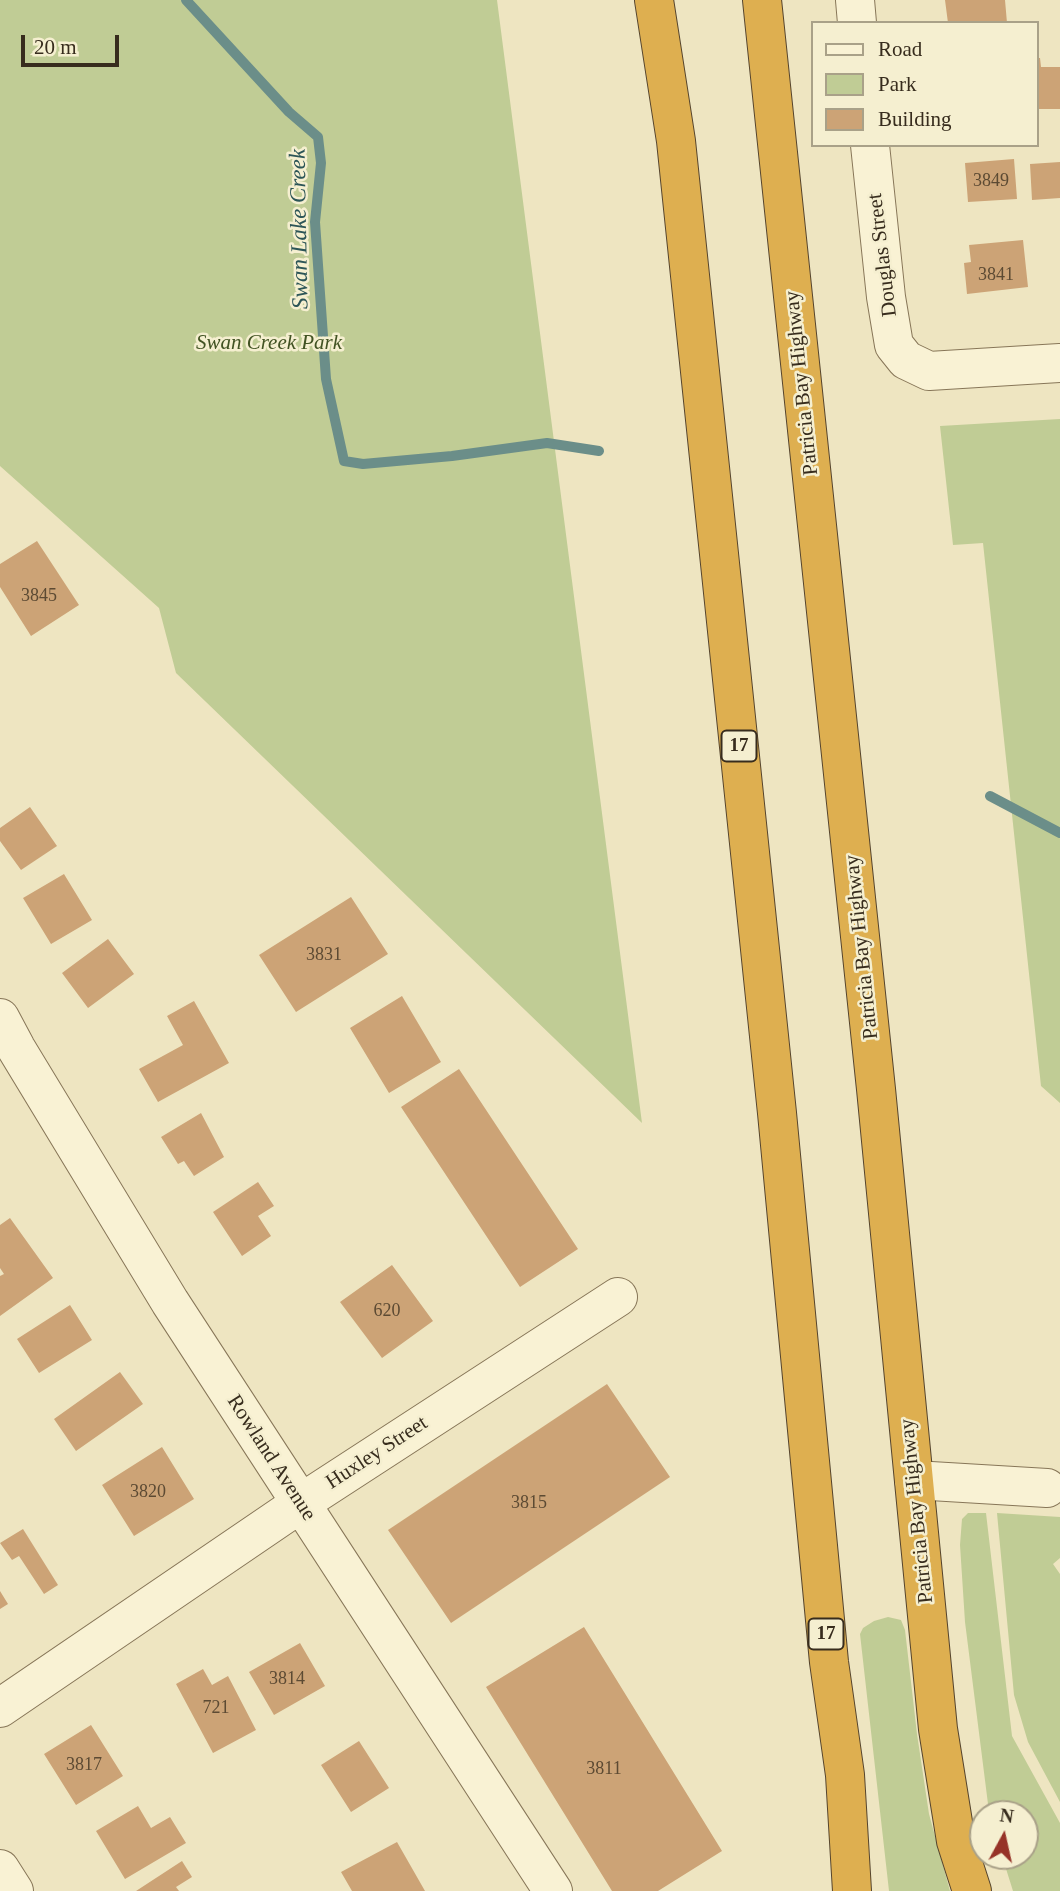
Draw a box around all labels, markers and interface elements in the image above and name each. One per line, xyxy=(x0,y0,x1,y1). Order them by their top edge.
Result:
scale bar xyxy=(24,21,122,65)
legend xyxy=(811,21,1039,147)
text: 20 m xyxy=(34,35,77,59)
text: Road xyxy=(878,37,922,61)
text: Park xyxy=(878,72,917,96)
text: Building xyxy=(878,107,952,131)
water label: Swan Lake Creek xyxy=(285,149,315,309)
house number: 3849 xyxy=(973,170,1009,192)
street label: Douglas Street xyxy=(863,192,903,318)
house number: 3841 xyxy=(978,264,1014,286)
street label: Patricia Bay Highway xyxy=(780,289,824,477)
park label: Swan Creek Park xyxy=(196,330,342,356)
house number: 3845 xyxy=(21,585,57,607)
road number: 17 xyxy=(722,730,756,762)
street label: Patricia Bay Highway xyxy=(840,853,884,1041)
house number: 3831 xyxy=(306,944,342,966)
house number: 620 xyxy=(374,1300,400,1322)
street label: Rowland Avenue xyxy=(221,1390,321,1526)
street label: Huxley Street xyxy=(321,1411,433,1495)
street label: Patricia Bay Highway xyxy=(895,1417,939,1605)
house number: 3820 xyxy=(130,1481,166,1503)
house number: 3815 xyxy=(511,1492,547,1514)
road number: 17 xyxy=(808,1618,844,1650)
house number: 3814 xyxy=(269,1668,305,1690)
house number: 721 xyxy=(202,1697,230,1719)
house number: 3817 xyxy=(66,1754,102,1776)
house number: 3811 xyxy=(586,1758,622,1780)
north arrow xyxy=(969,1800,1039,1870)
text: N xyxy=(998,1804,1015,1827)

